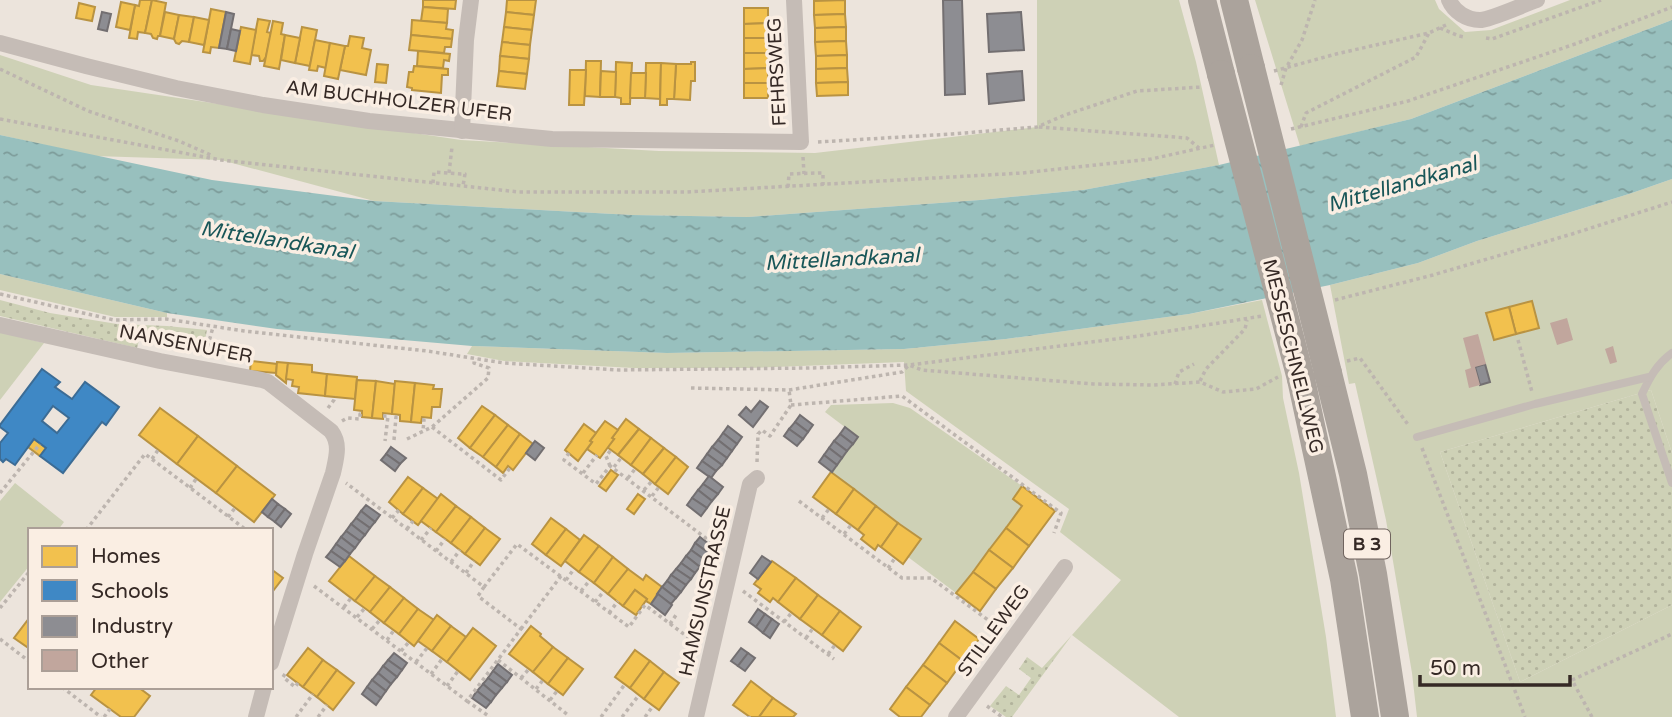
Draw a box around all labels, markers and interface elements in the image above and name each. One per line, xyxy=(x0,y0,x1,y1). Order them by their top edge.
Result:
street label: FEHRSWEG xyxy=(763,17,791,127)
street label: AM BUCHHOLZER UFER xyxy=(285,76,513,126)
water label: Mittellandkanal xyxy=(1325,150,1482,218)
water label: Mittellandkanal xyxy=(199,216,358,265)
water label: Mittellandkanal xyxy=(764,243,922,276)
street label: MESSESCHNELLWEG xyxy=(1258,257,1328,456)
street label: NANSENUFER xyxy=(117,320,254,368)
street label: HAMSUNSTRASSE xyxy=(675,504,735,678)
legend xyxy=(28,528,273,689)
road number: B 3 xyxy=(1344,530,1390,558)
text: Homes xyxy=(91,544,161,569)
text: Schools xyxy=(91,579,169,604)
street label: STILLEWEG xyxy=(953,581,1034,681)
text: Industry xyxy=(91,614,173,639)
scale bar xyxy=(1420,644,1570,688)
text: Other xyxy=(91,649,149,674)
text: 50 m xyxy=(1430,656,1481,681)

